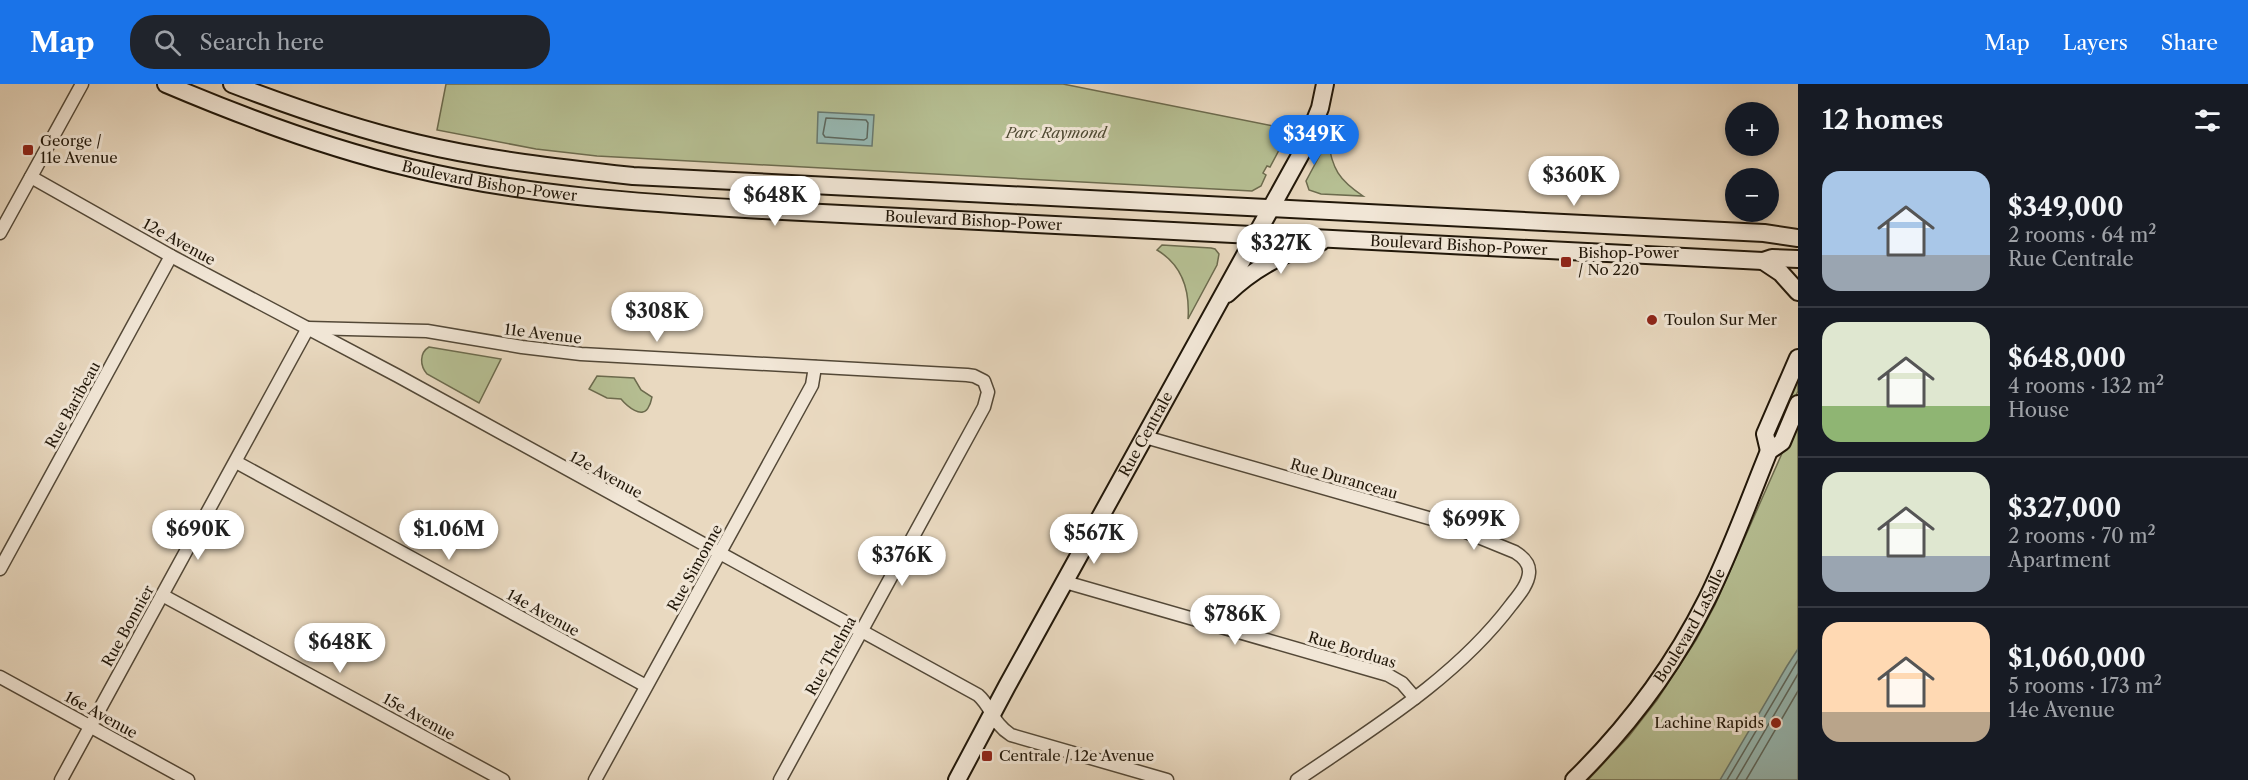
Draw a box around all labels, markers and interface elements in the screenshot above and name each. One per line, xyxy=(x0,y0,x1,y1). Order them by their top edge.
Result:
search box xyxy=(130,15,550,69)
text: Map xyxy=(30,25,94,59)
icon: search xyxy=(151,26,184,59)
text: Search here xyxy=(199,29,324,56)
text: Map xyxy=(1985,30,2030,55)
text: Layers xyxy=(2063,30,2128,55)
text: Share xyxy=(2161,30,2218,55)
map controls xyxy=(1725,102,1779,222)
button: + xyxy=(1725,102,1779,156)
text: 12 homes xyxy=(1822,104,1943,136)
icon: filters xyxy=(2191,104,2224,137)
pin: $349K xyxy=(1272,115,1356,166)
text: $349K xyxy=(1283,122,1345,146)
park label: Parc Raymond xyxy=(1005,123,1108,142)
place label: George / 11e Avenue xyxy=(40,131,118,167)
marker: George / 11e Avenue xyxy=(21,143,35,157)
street label: Boulevard Bishop-Power xyxy=(400,156,579,205)
pin: $360K xyxy=(1532,156,1616,207)
text: $360K xyxy=(1542,163,1606,187)
button: − xyxy=(1725,168,1779,222)
pin: $648K xyxy=(733,176,817,227)
text: $648K xyxy=(743,183,807,207)
text: $349,000 xyxy=(2008,191,2124,223)
icon: home xyxy=(1870,195,1942,267)
street label: Boulevard Bishop-Power xyxy=(884,206,1063,234)
street label: 12e Avenue xyxy=(140,214,219,269)
text: 2 rooms · 64 m² xyxy=(2008,223,2157,247)
pin: $327K xyxy=(1239,224,1323,275)
text: $327K xyxy=(1251,231,1311,255)
street label: Boulevard Bishop-Power xyxy=(1370,231,1549,259)
place label: Bishop-Power / No 220 xyxy=(1578,243,1680,279)
text: Rue Centrale xyxy=(2008,247,2134,271)
marker: Bishop-Power / No 220 xyxy=(1559,255,1573,269)
pin: $308K xyxy=(615,292,699,343)
text: $308K xyxy=(625,299,689,323)
place label: Toulon Sur Mer xyxy=(1664,310,1778,329)
marker: Toulon Sur Mer xyxy=(1645,313,1659,327)
street label: 11e Avenue xyxy=(503,319,583,348)
text: $648,000 xyxy=(2008,342,2126,374)
icon: home xyxy=(1870,346,1942,418)
street label: Rue Baribeau xyxy=(41,358,104,452)
text: 4 rooms · 132 m² xyxy=(2008,374,2164,398)
street label: Rue Centrale xyxy=(1114,388,1177,480)
text: House xyxy=(2008,398,2069,422)
street label: 12e Avenue xyxy=(567,447,646,502)
street label: Rue Duranceau xyxy=(1288,454,1400,503)
text: $327,000 xyxy=(2008,492,2121,524)
icon: home xyxy=(1870,496,1942,568)
pin: $699K xyxy=(1432,500,1516,551)
text: $699K xyxy=(1443,507,1505,531)
pin: $690K xyxy=(156,510,240,561)
pin: $1.06M xyxy=(400,510,498,561)
pin: $567K xyxy=(1052,514,1136,565)
text: $690K xyxy=(166,517,230,541)
text: $1.06M xyxy=(413,517,485,541)
street label: Rue Simonne xyxy=(663,521,726,615)
text: $567K xyxy=(1064,521,1124,545)
text: 2 rooms · 70 m² xyxy=(2008,524,2156,548)
pin: $376K xyxy=(860,536,944,587)
text: $376K xyxy=(872,543,932,567)
text: Apartment xyxy=(2008,548,2111,572)
street label: Boulevard LaSalle xyxy=(1650,565,1729,686)
street label: Rue Bonnier xyxy=(97,581,158,670)
street label: 14e Avenue xyxy=(504,585,583,640)
pin: $786K xyxy=(1193,595,1277,646)
text: $786K xyxy=(1204,602,1266,626)
street label: Rue Thelma xyxy=(801,613,860,699)
pin: $648K xyxy=(298,623,382,674)
street label: Rue Borduas xyxy=(1306,627,1399,672)
text: $648K xyxy=(308,630,372,654)
text: $1,060,000 xyxy=(2008,642,2146,674)
icon: home xyxy=(1870,646,1942,718)
text: 5 rooms · 173 m² xyxy=(2008,674,2162,698)
street label: 16e Avenue xyxy=(62,687,141,742)
street label: 15e Avenue xyxy=(380,689,459,744)
text: 14e Avenue xyxy=(2008,698,2115,722)
place label: Lachine Rapids xyxy=(1654,713,1764,732)
marker: Lachine Rapids xyxy=(1769,716,1783,730)
place label: Centrale / 12e Avenue xyxy=(999,746,1154,765)
marker: Centrale / 12e Avenue xyxy=(980,749,994,763)

